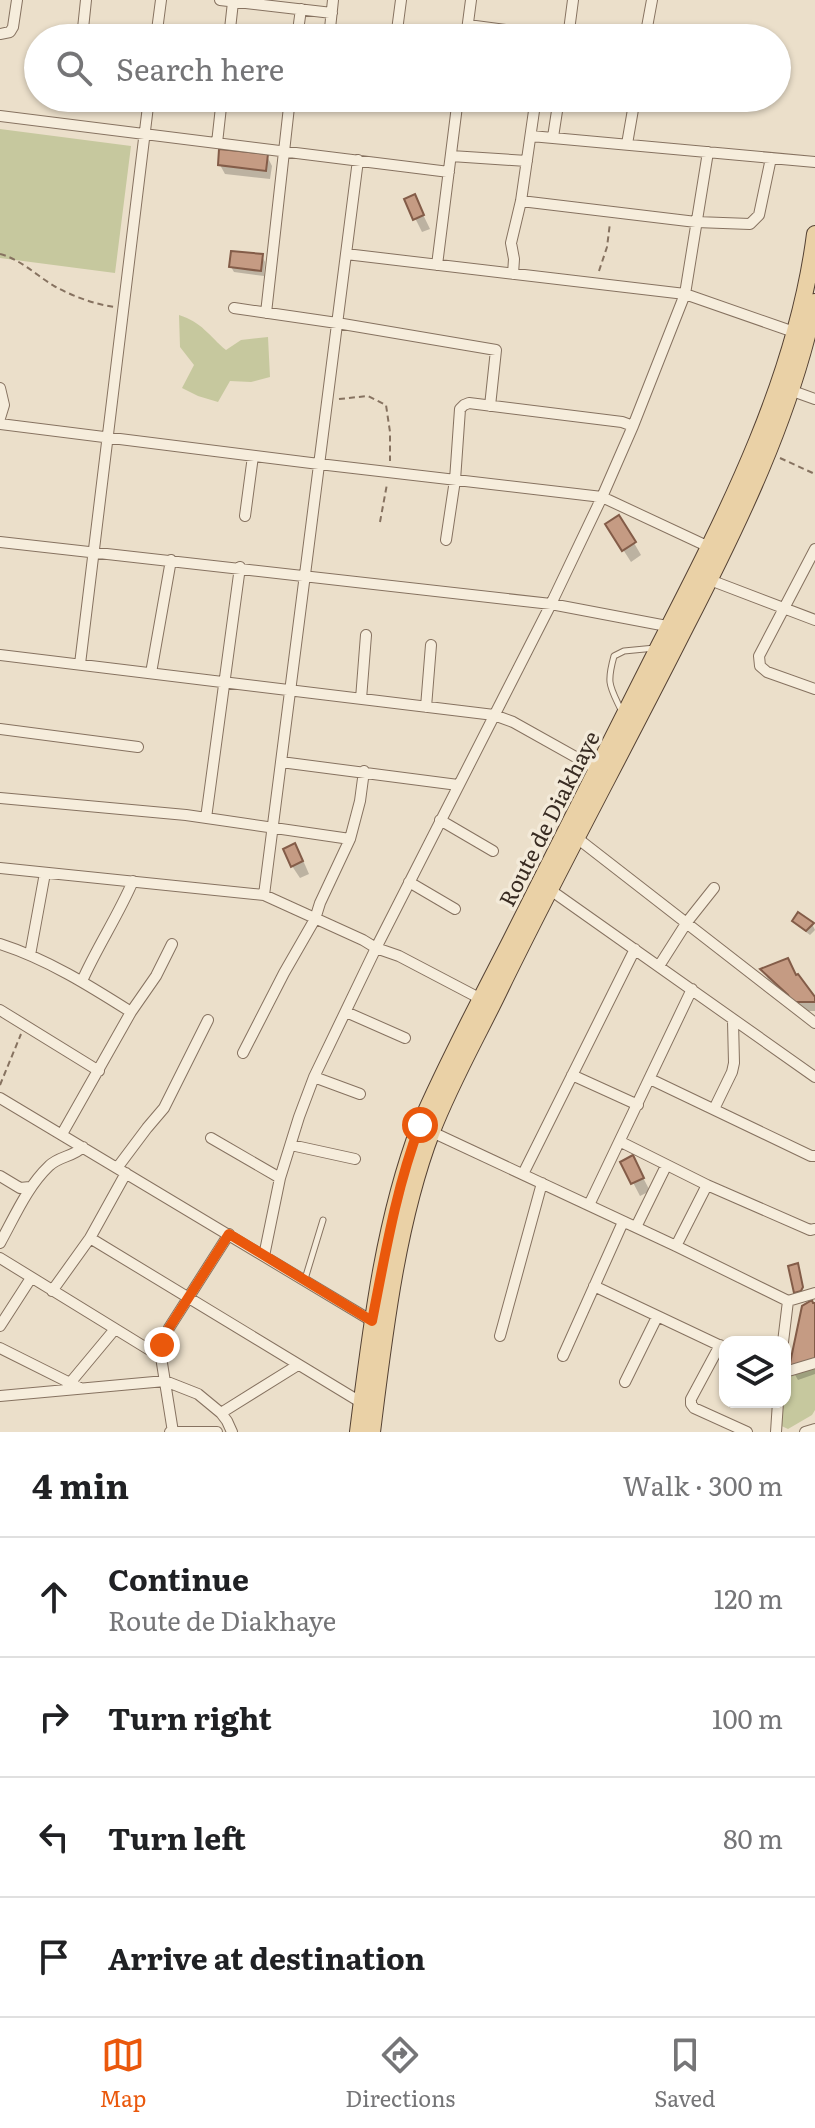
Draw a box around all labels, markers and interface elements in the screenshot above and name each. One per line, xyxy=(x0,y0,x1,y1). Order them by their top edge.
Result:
search box xyxy=(24,24,791,112)
icon: search xyxy=(52,46,96,90)
text: Search here xyxy=(116,46,284,90)
street label: Route de Diakhaye xyxy=(489,724,607,912)
route start xyxy=(402,1107,438,1143)
route end xyxy=(144,1327,180,1363)
map controls xyxy=(719,1336,791,1408)
button: layers xyxy=(719,1336,791,1408)
text: 4 min xyxy=(32,1459,129,1509)
text: Walk · 300 m xyxy=(623,1465,783,1504)
text: Continue xyxy=(108,1556,249,1600)
icon: ahead xyxy=(32,1575,76,1619)
text: 120 m xyxy=(714,1578,783,1617)
text: Route de Diakhaye xyxy=(108,1600,336,1639)
icon: right xyxy=(32,1695,76,1739)
text: Turn right xyxy=(108,1695,272,1739)
text: 100 m xyxy=(712,1698,783,1737)
icon: left xyxy=(32,1815,76,1859)
text: Turn left xyxy=(108,1815,246,1859)
text: 80 m xyxy=(723,1818,783,1857)
icon: arrive xyxy=(32,1935,76,1979)
text: Arrive at destination xyxy=(108,1935,425,1979)
tab: Map xyxy=(99,2033,146,2114)
tab: Directions xyxy=(345,2033,455,2114)
tab: Saved xyxy=(654,2033,716,2114)

